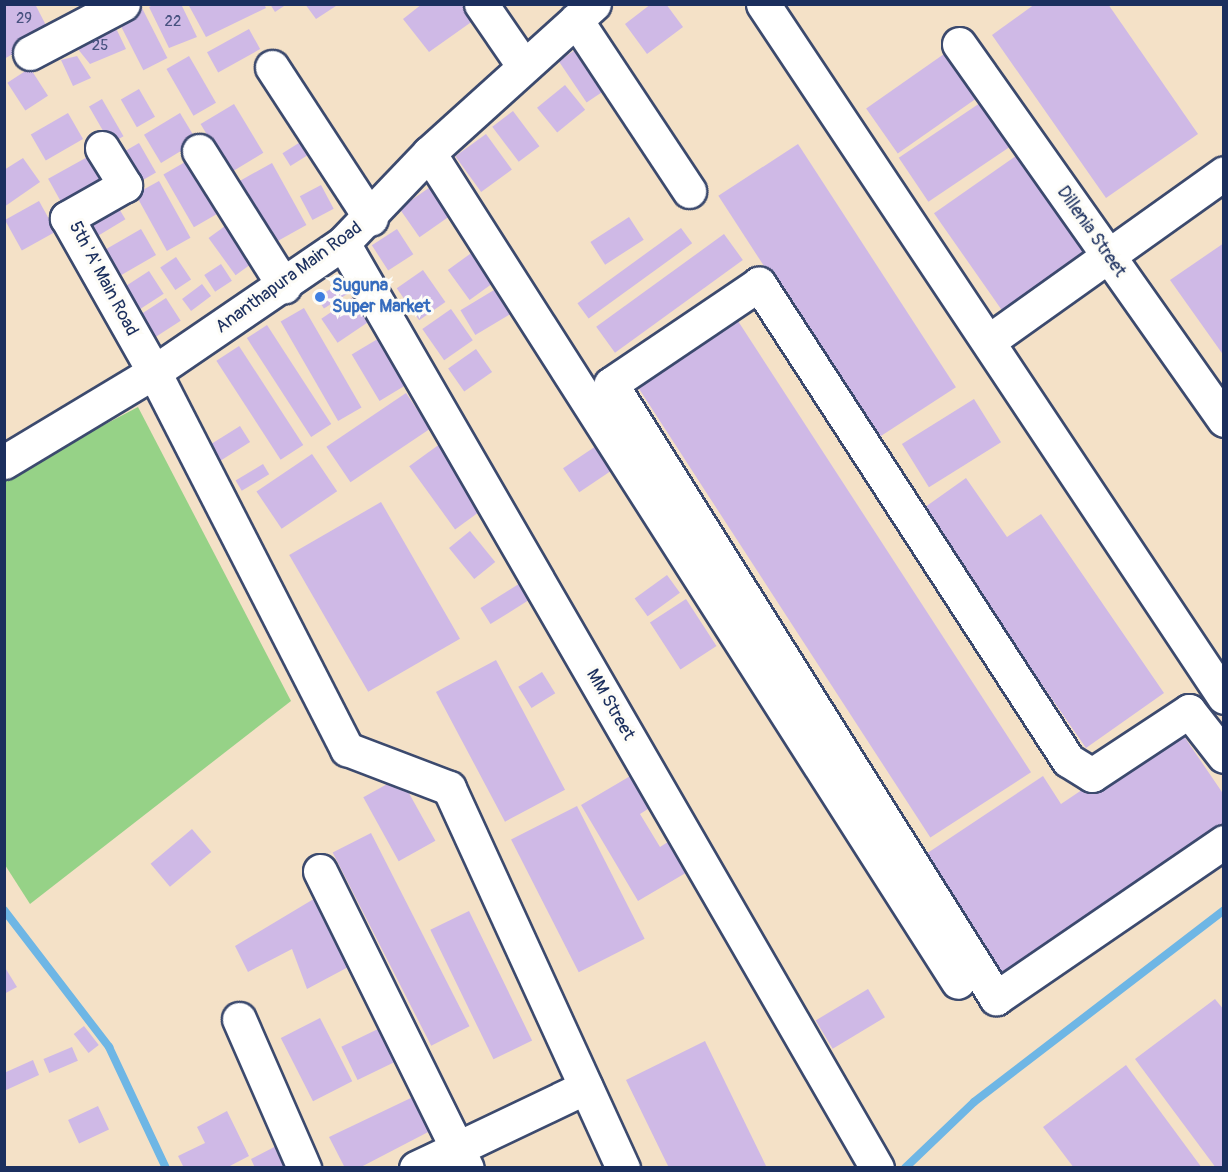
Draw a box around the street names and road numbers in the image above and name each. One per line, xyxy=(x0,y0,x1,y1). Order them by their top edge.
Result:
street label: Dillenia Street xyxy=(1052,182,1130,282)
street label: 5th 'A' Main Road xyxy=(64,218,142,340)
street label: Ananthapura Main Road xyxy=(212,218,366,338)
street label: MM Street xyxy=(581,666,639,744)

